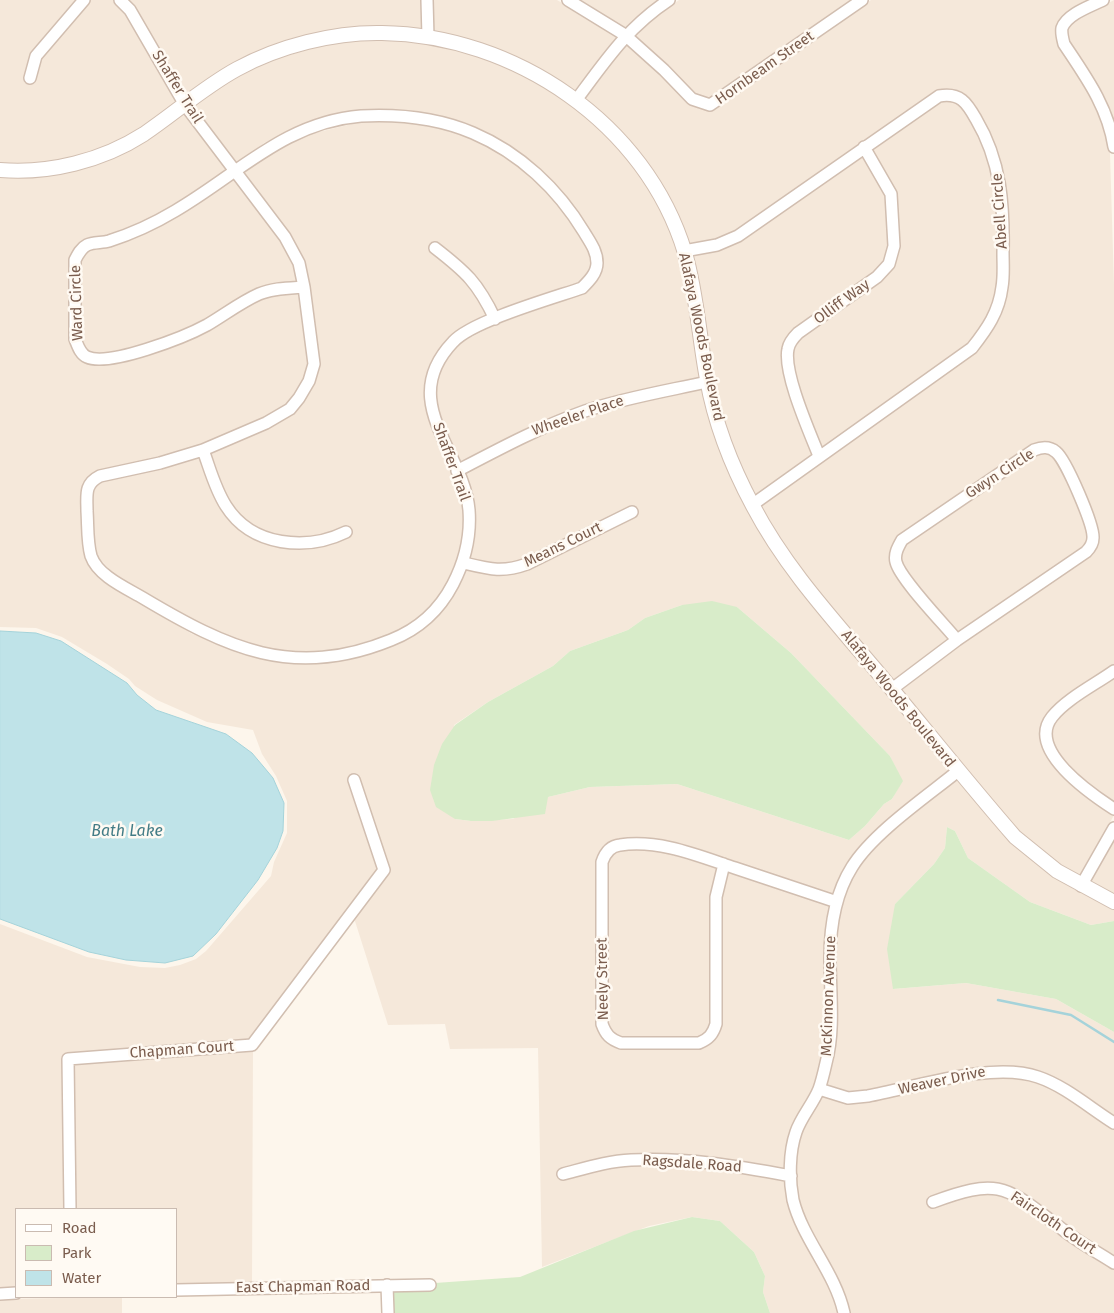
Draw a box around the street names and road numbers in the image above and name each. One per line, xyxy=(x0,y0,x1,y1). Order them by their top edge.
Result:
street label: Hornbeam Street xyxy=(712,27,818,109)
street label: Shaffer Trail xyxy=(148,47,206,127)
street label: Abell Circle xyxy=(988,172,1012,250)
street label: Alafaya Woods Boulevard xyxy=(674,251,728,423)
street label: Ward Circle xyxy=(67,265,87,341)
street label: Olliff Way xyxy=(811,276,873,328)
street label: Wheeler Place xyxy=(530,392,626,440)
street label: Shaffer Trail xyxy=(428,420,474,504)
street label: Gwyn Circle xyxy=(962,445,1038,503)
street label: Means Court xyxy=(521,518,605,572)
street label: Alafaya Woods Boulevard xyxy=(837,627,959,771)
street label: McKinnon Avenue xyxy=(818,935,840,1057)
street label: Neely Street xyxy=(593,937,613,1021)
street label: Chapman Court xyxy=(129,1037,235,1063)
street label: Weaver Drive xyxy=(897,1063,987,1099)
street label: Ragsdale Road xyxy=(642,1152,742,1176)
street label: Faircloth Court xyxy=(1007,1188,1099,1258)
street label: East Chapman Road xyxy=(235,1277,371,1297)

